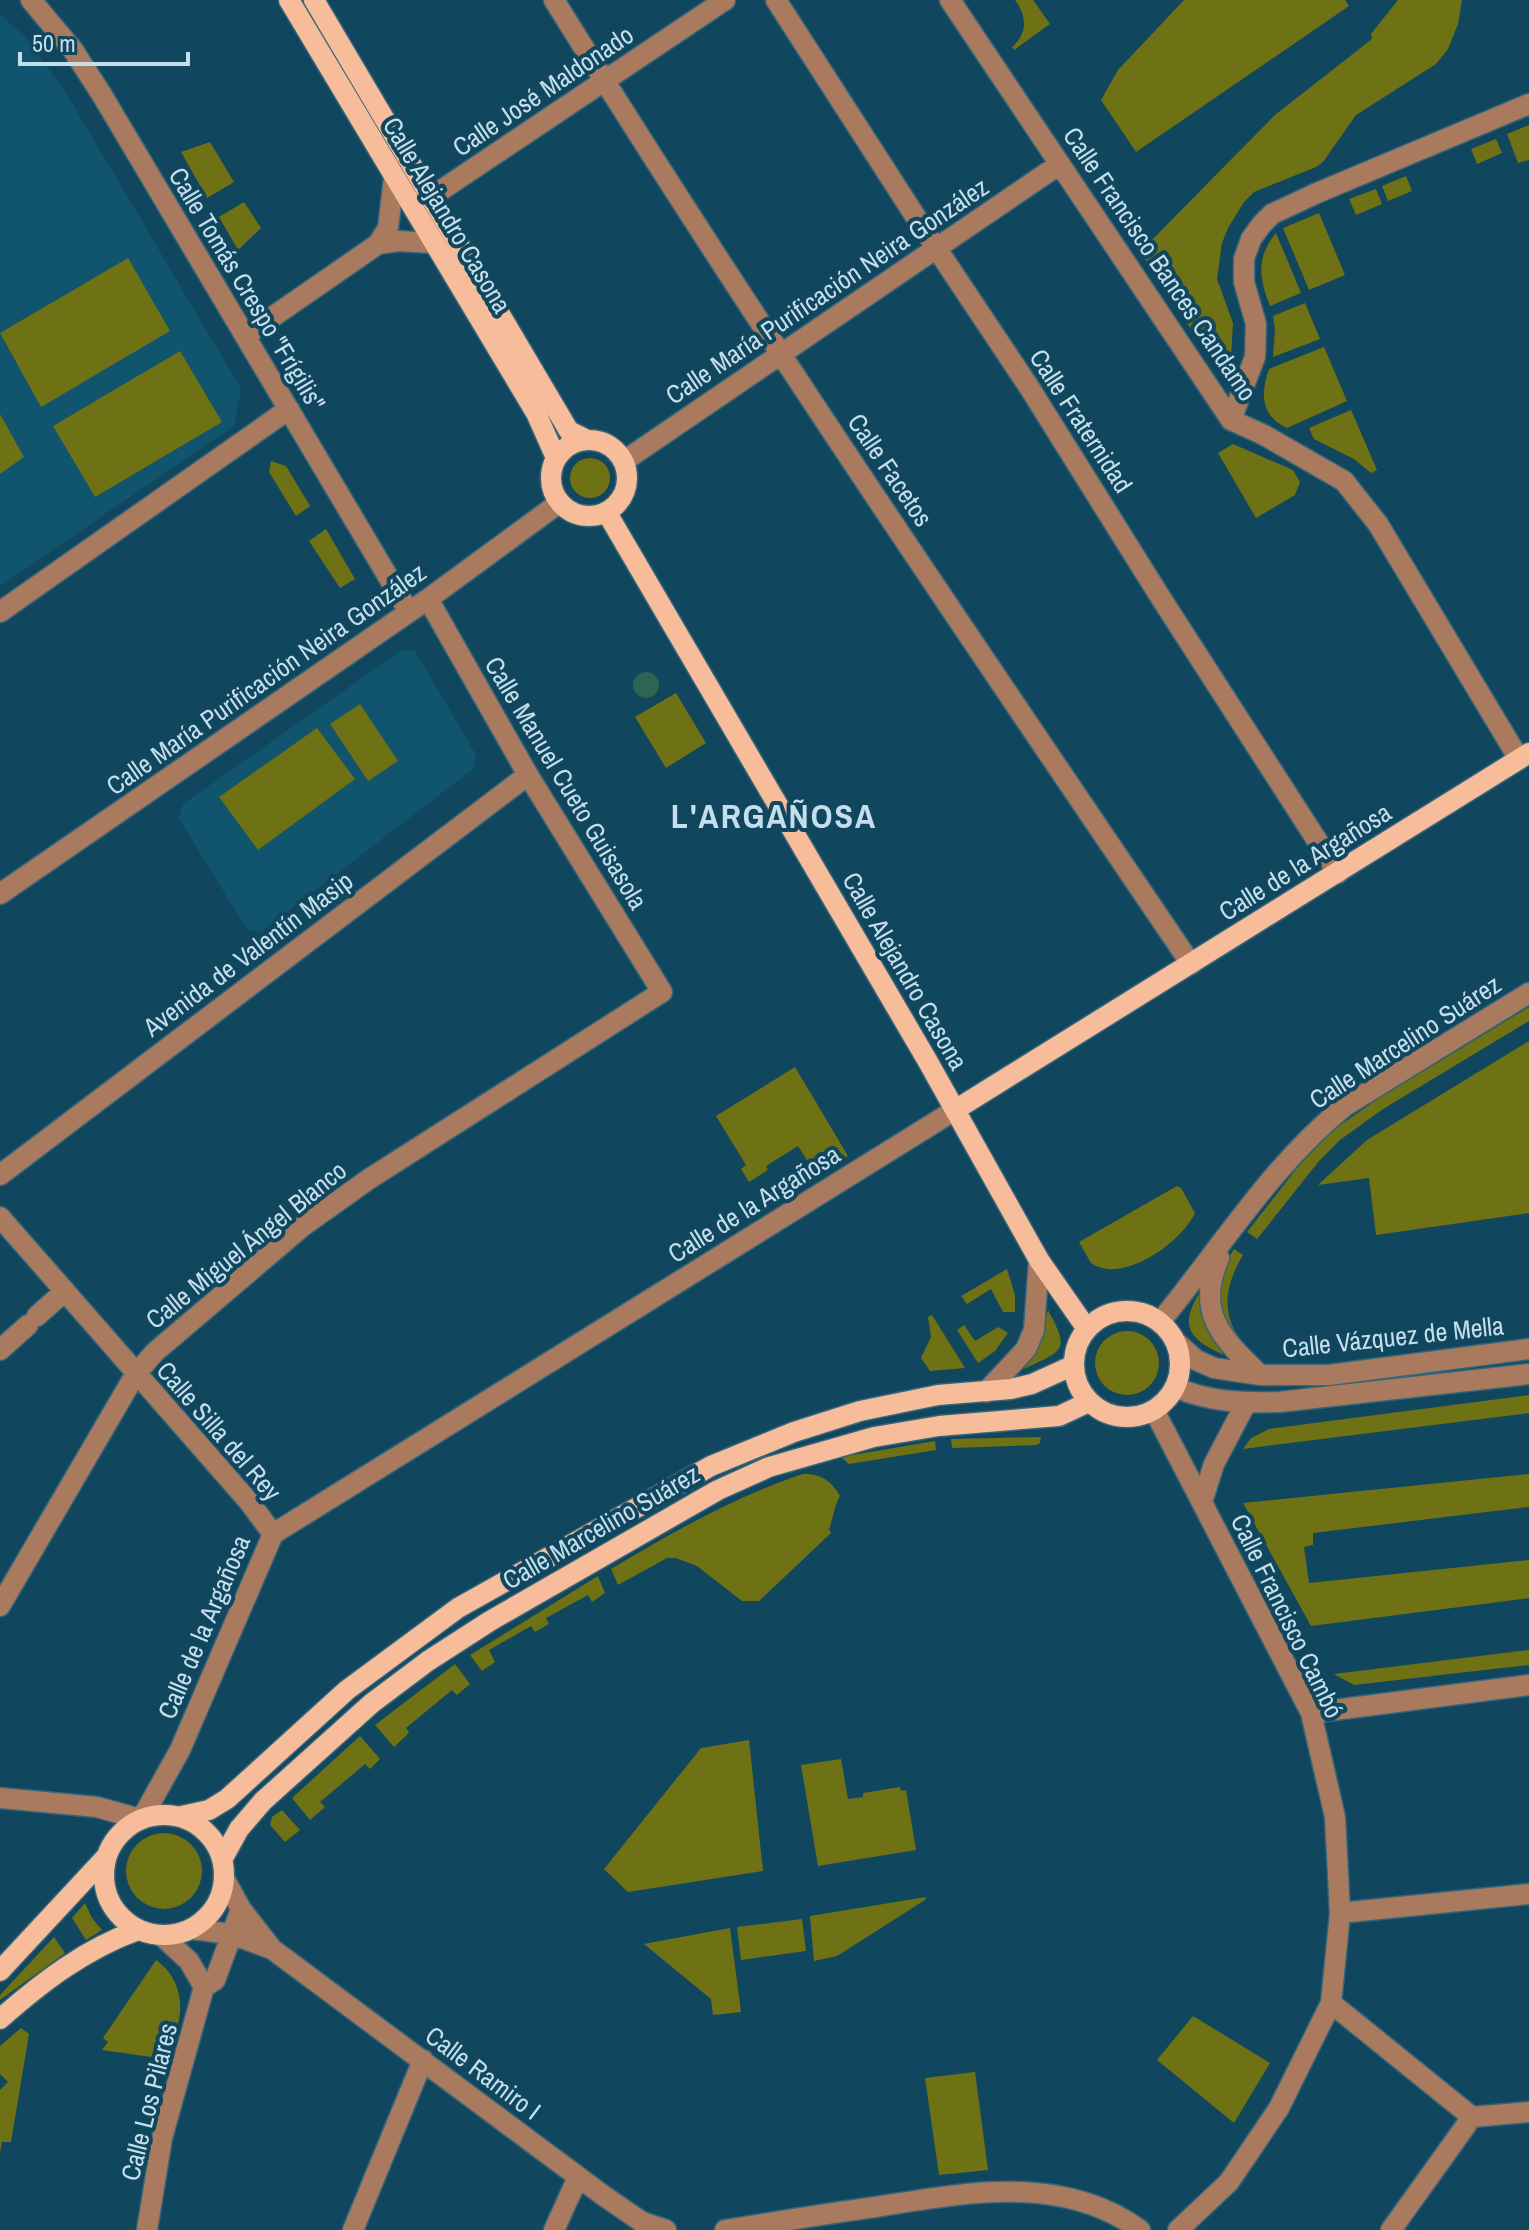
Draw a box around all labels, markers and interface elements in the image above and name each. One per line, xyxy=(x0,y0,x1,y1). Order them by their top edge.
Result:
scale bar xyxy=(20,16,188,66)
street label: Calle José Maldonado xyxy=(445,17,640,164)
text: 50 m xyxy=(32,27,76,59)
street label: Calle Alejandro Casona xyxy=(375,110,520,319)
street label: Calle Francisco Bances Candamo xyxy=(1055,120,1265,408)
street label: Calle Tomás Crespo "Frígilis" xyxy=(161,161,334,417)
street label: Calle María Purificación Neira González xyxy=(658,169,995,412)
street label: Calle Fraternidad xyxy=(1022,342,1141,499)
street label: Calle Facetos xyxy=(840,406,941,533)
street label: Calle María Purificación Neira González xyxy=(99,554,433,803)
street label: Calle Manuel Cueto Guisasola xyxy=(477,650,656,916)
district label: L'ARGAÑOSA xyxy=(671,793,877,839)
street label: Calle de la Argañosa xyxy=(1212,795,1398,929)
street label: Avenida de Valentín Masip xyxy=(135,863,360,1045)
street label: Calle Alejandro Casona xyxy=(835,866,976,1076)
street label: Calle Marcelino Suárez xyxy=(1302,967,1507,1117)
street label: Calle de la Argañosa xyxy=(661,1137,847,1271)
street label: Calle Miguel Ángel Blanco xyxy=(138,1153,353,1337)
street label: Calle Vázquez de Mella xyxy=(1281,1307,1506,1366)
street label: Calle Silla del Rey xyxy=(149,1353,290,1508)
street label: Calle Marcelino Suárez xyxy=(496,1456,705,1597)
street label: Calle Francisco Cambó xyxy=(1223,1508,1352,1724)
street label: Calle de la Argañosa xyxy=(149,1529,258,1724)
street label: Calle Ramiro I xyxy=(418,2018,548,2128)
street label: Calle Los Pilares xyxy=(112,2019,185,2184)

